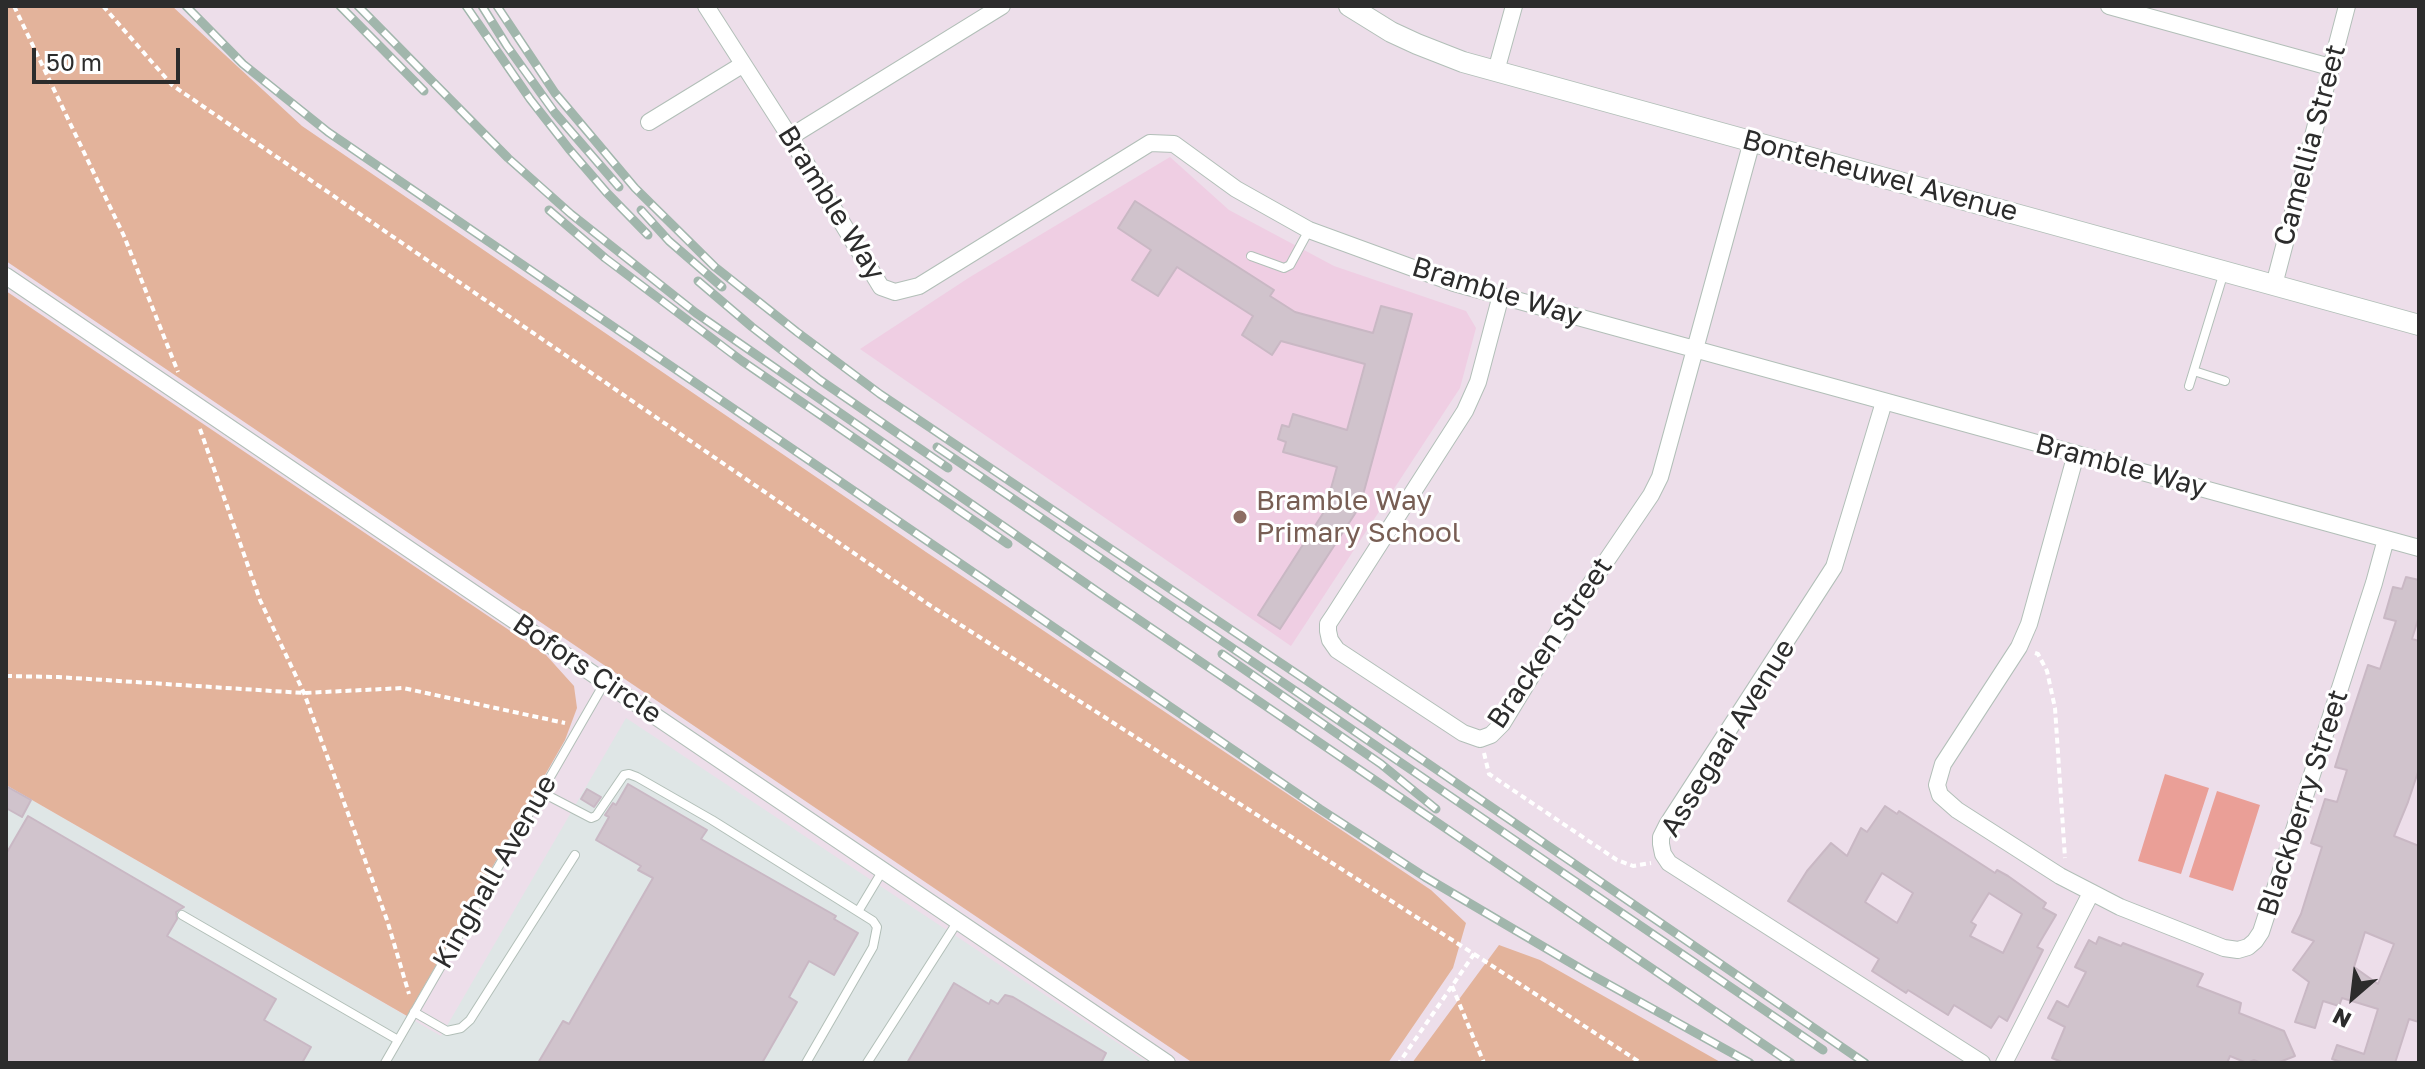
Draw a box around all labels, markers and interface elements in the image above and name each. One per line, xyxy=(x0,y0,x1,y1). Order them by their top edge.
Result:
scale bar xyxy=(36,32,184,82)
street label: Camellia Street xyxy=(2267,41,2353,249)
text: 50 m xyxy=(46,47,102,76)
street label: Bramble Way xyxy=(770,120,892,286)
street label: Bonteheuwel Avenue xyxy=(1739,123,2021,229)
street label: Bramble Way xyxy=(1408,250,1586,334)
street label: Bramble Way xyxy=(2032,427,2210,505)
place label: Bramble Way Primary School xyxy=(1256,484,1461,550)
marker: Bramble Way Primary School xyxy=(1231,508,1249,526)
street label: Bracken Street xyxy=(1480,551,1620,735)
street label: Bofors Circle xyxy=(506,607,668,731)
street label: Assegaai Avenue xyxy=(1654,633,1802,843)
street label: Blackberry Street xyxy=(2251,685,2355,921)
street label: Kinghall Avenue xyxy=(426,769,564,975)
north arrow xyxy=(2313,957,2393,1037)
text: N xyxy=(2328,1003,2355,1034)

